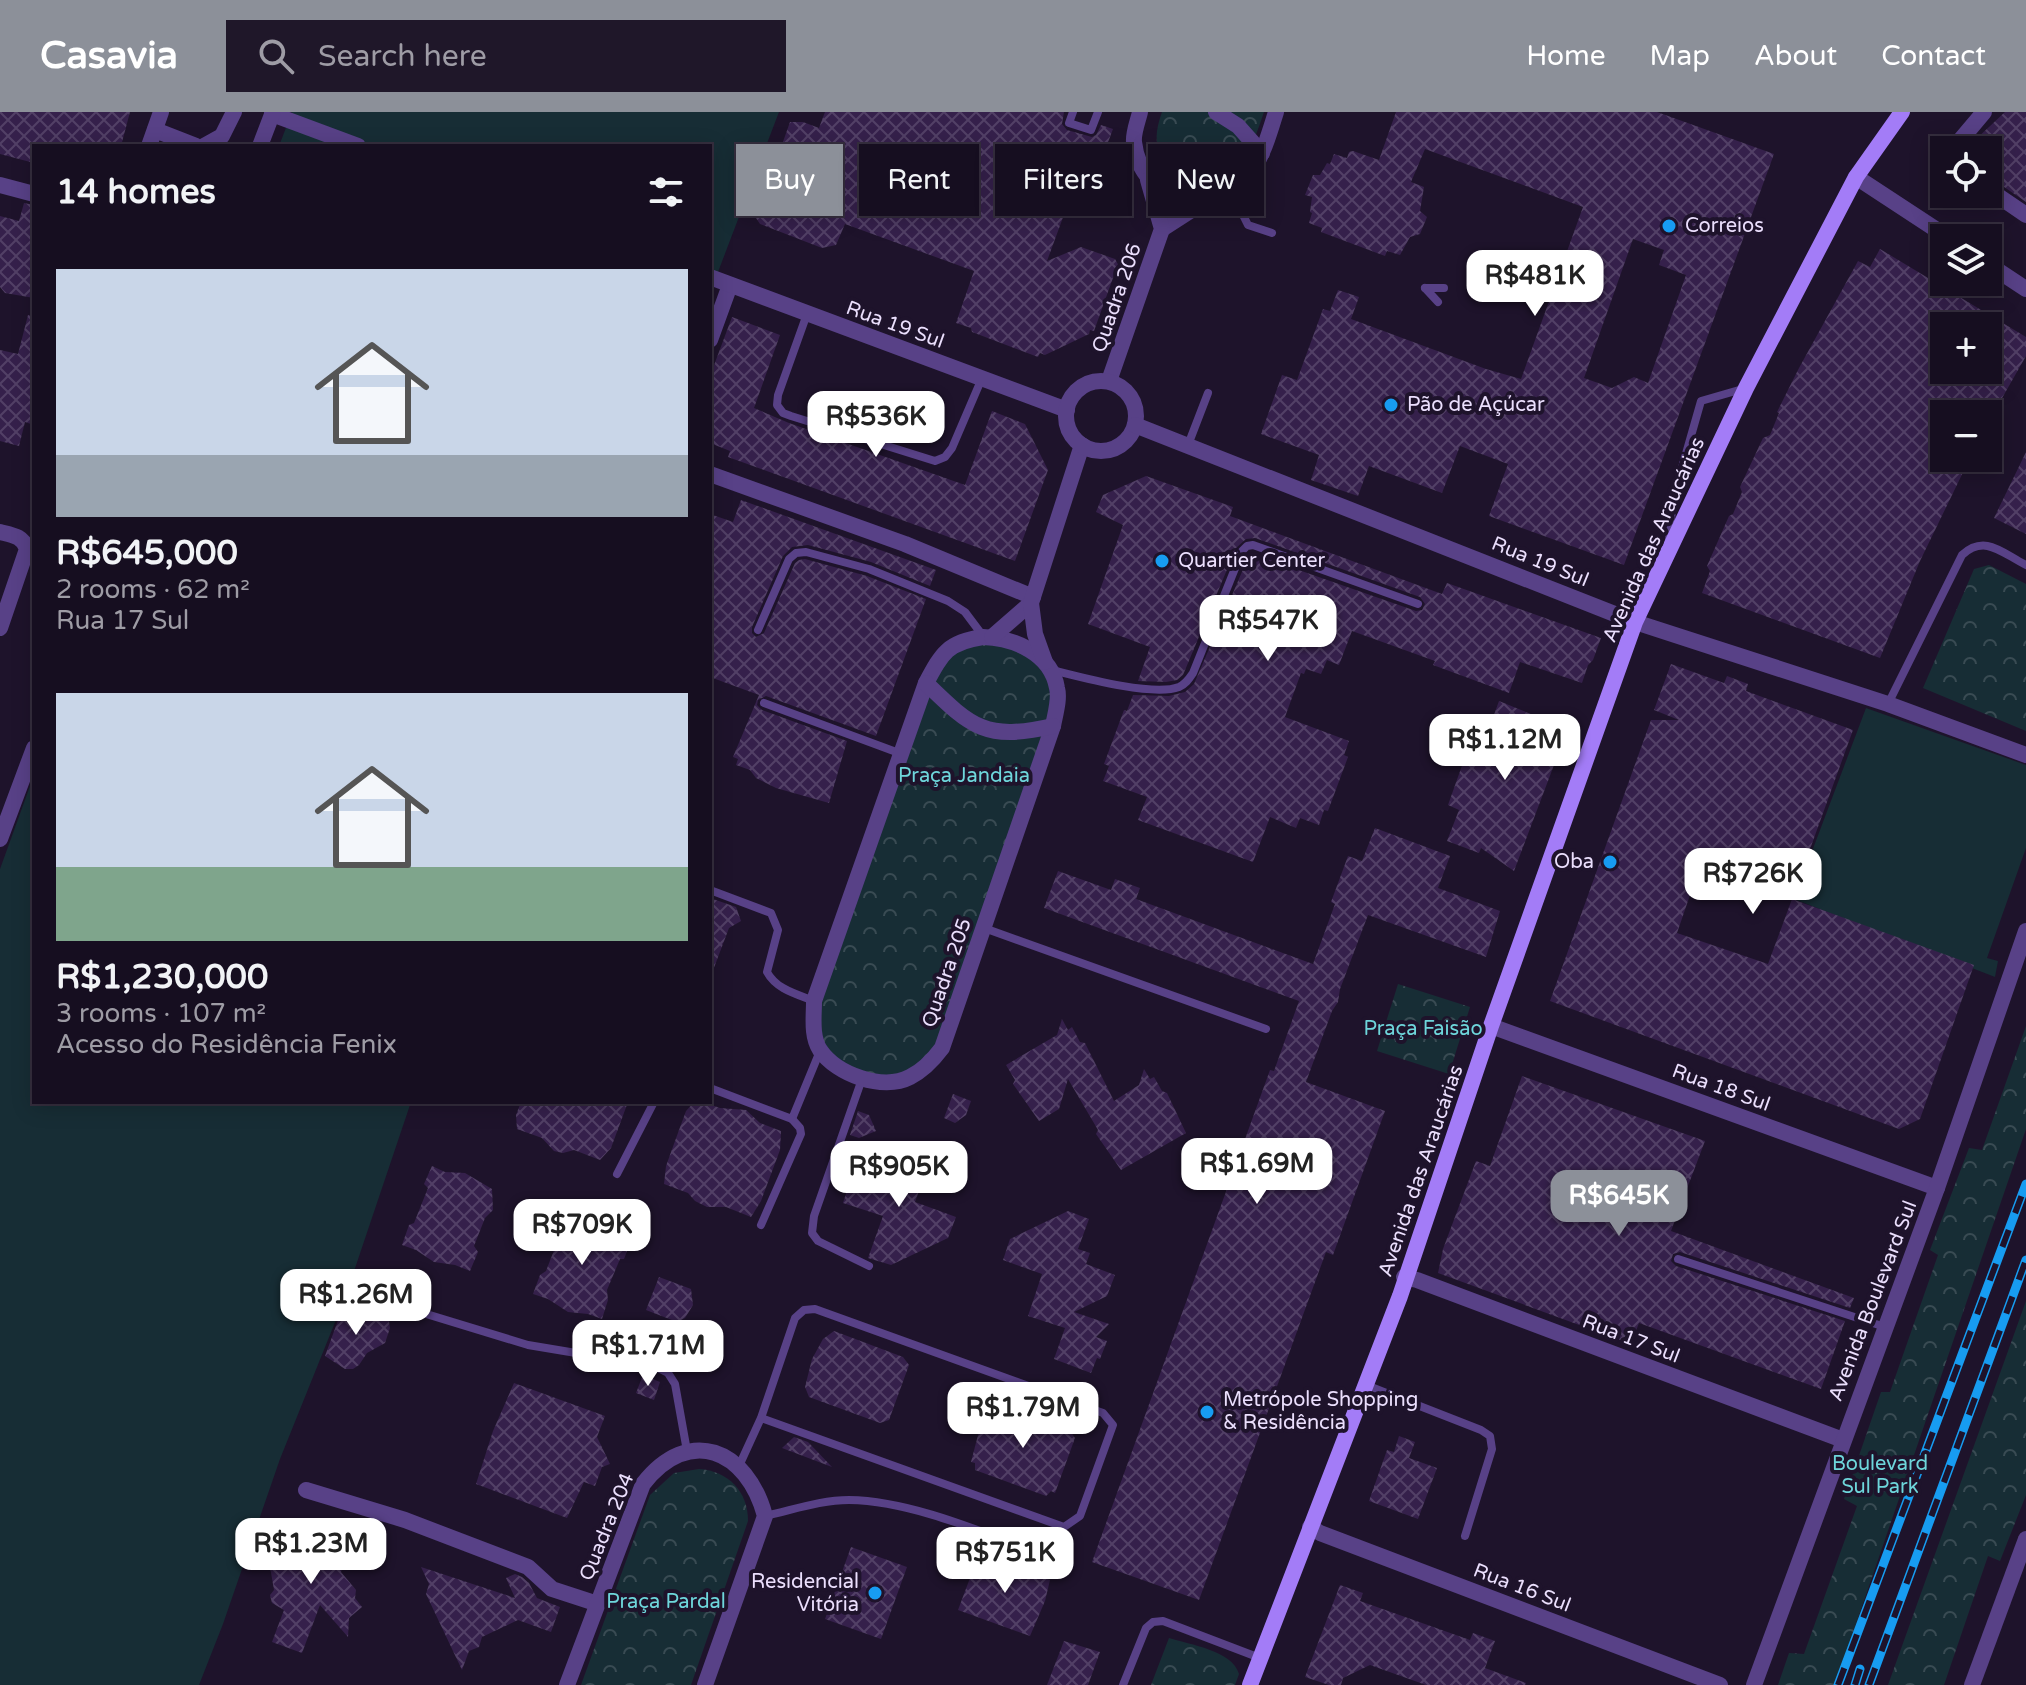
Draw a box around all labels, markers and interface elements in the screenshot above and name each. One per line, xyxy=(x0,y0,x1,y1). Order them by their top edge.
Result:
search box xyxy=(226,20,786,92)
text: Casavia xyxy=(40,33,178,79)
icon: search xyxy=(254,34,298,78)
text: Search here xyxy=(318,38,487,75)
text: Home xyxy=(1526,39,1606,73)
text: Map xyxy=(1650,39,1710,73)
text: About xyxy=(1754,39,1837,73)
text: Contact xyxy=(1881,39,1986,73)
map controls xyxy=(1930,136,2002,472)
button: locate xyxy=(1930,136,2002,208)
chip: Buy xyxy=(736,144,843,216)
chip: Rent xyxy=(859,144,979,216)
chip: Filters xyxy=(995,144,1132,216)
chip: New xyxy=(1148,144,1264,216)
icon: filters xyxy=(644,170,688,214)
text: 14 homes xyxy=(56,172,216,213)
place label: Correios xyxy=(1685,214,1764,238)
marker: Correios xyxy=(1660,217,1678,235)
button: layers xyxy=(1930,224,2002,296)
street label: Quadra 206 xyxy=(1087,240,1147,356)
pin: R$481K xyxy=(1470,250,1600,318)
text: R$481K xyxy=(1485,260,1585,291)
street label: Rua 19 Sul xyxy=(843,296,947,354)
button: + xyxy=(1930,312,2002,384)
icon: home xyxy=(300,321,444,465)
pin: R$536K xyxy=(811,391,941,459)
place label: Pão de Açúcar xyxy=(1407,393,1545,417)
marker: Pão de Açúcar xyxy=(1382,396,1400,414)
button: − xyxy=(1930,400,2002,472)
text: R$536K xyxy=(826,401,926,432)
street label: Avenida das Araucárias xyxy=(1598,434,1710,646)
street label: Rua 19 Sul xyxy=(1488,532,1592,592)
text: R$645,000 xyxy=(56,533,238,574)
place label: Quartier Center xyxy=(1178,549,1326,573)
marker: Quartier Center xyxy=(1153,552,1171,570)
text: 2 rooms · 62 m² xyxy=(56,574,250,605)
pin: R$547K xyxy=(1203,595,1333,663)
text: Rua 17 Sul xyxy=(56,605,189,636)
text: R$547K xyxy=(1218,605,1318,636)
pin: R$1.12M xyxy=(1431,714,1579,782)
text: R$1.12M xyxy=(1447,724,1563,755)
icon: home xyxy=(300,745,444,889)
park label: Praça Jandaia xyxy=(898,764,1030,788)
pin: R$726K xyxy=(1688,848,1818,916)
place label: Oba xyxy=(1554,850,1594,874)
marker: Oba xyxy=(1601,853,1619,871)
text: R$726K xyxy=(1703,858,1803,889)
street label: Quadra 205 xyxy=(917,915,977,1031)
text: R$1,230,000 xyxy=(56,957,268,998)
text: 3 rooms · 107 m² xyxy=(56,998,266,1029)
park label: Praça Faisão xyxy=(1363,1017,1483,1041)
text: Acesso do Residência Fenix xyxy=(56,1029,397,1060)
street label: Rua 18 Sul xyxy=(1669,1059,1773,1117)
street label: Avenida das Araucárias xyxy=(1374,1062,1468,1280)
pin: R$1.69M xyxy=(1183,1138,1331,1206)
pin: R$905K xyxy=(834,1141,964,1209)
text: R$1.69M xyxy=(1199,1148,1315,1179)
text: R$905K xyxy=(849,1151,949,1182)
pin: R$645K xyxy=(1554,1170,1684,1238)
text: R$645K xyxy=(1569,1180,1669,1211)
street label: Avenida Boulevard Sul xyxy=(1824,1197,1922,1405)
pin: R$709K xyxy=(517,1199,647,1267)
text: R$709K xyxy=(532,1209,632,1240)
pin: R$1.26M xyxy=(282,1269,430,1337)
text: R$1.26M xyxy=(298,1279,414,1310)
street label: Rua 17 Sul xyxy=(1579,1309,1683,1369)
pin: R$1.71M xyxy=(574,1320,722,1388)
text: R$1.71M xyxy=(590,1330,706,1361)
pin: R$1.79M xyxy=(949,1382,1097,1450)
place label: Metrópole Shopping & Residência xyxy=(1223,1388,1418,1435)
text: R$1.79M xyxy=(965,1392,1081,1423)
marker: Metrópole Shopping & Residência xyxy=(1198,1403,1216,1421)
park label: Boulevard Sul Park xyxy=(1832,1452,1928,1499)
street label: Quadra 204 xyxy=(575,1470,639,1584)
pin: R$1.23M xyxy=(237,1518,385,1586)
pin: R$751K xyxy=(940,1527,1070,1595)
text: R$1.23M xyxy=(253,1528,369,1559)
text: R$751K xyxy=(955,1537,1055,1568)
street label: Rua 16 Sul xyxy=(1470,1558,1574,1618)
place label: Residencial Vitória xyxy=(751,1570,859,1617)
marker: Residencial Vitória xyxy=(866,1584,884,1602)
park label: Praça Pardal xyxy=(606,1590,726,1614)

